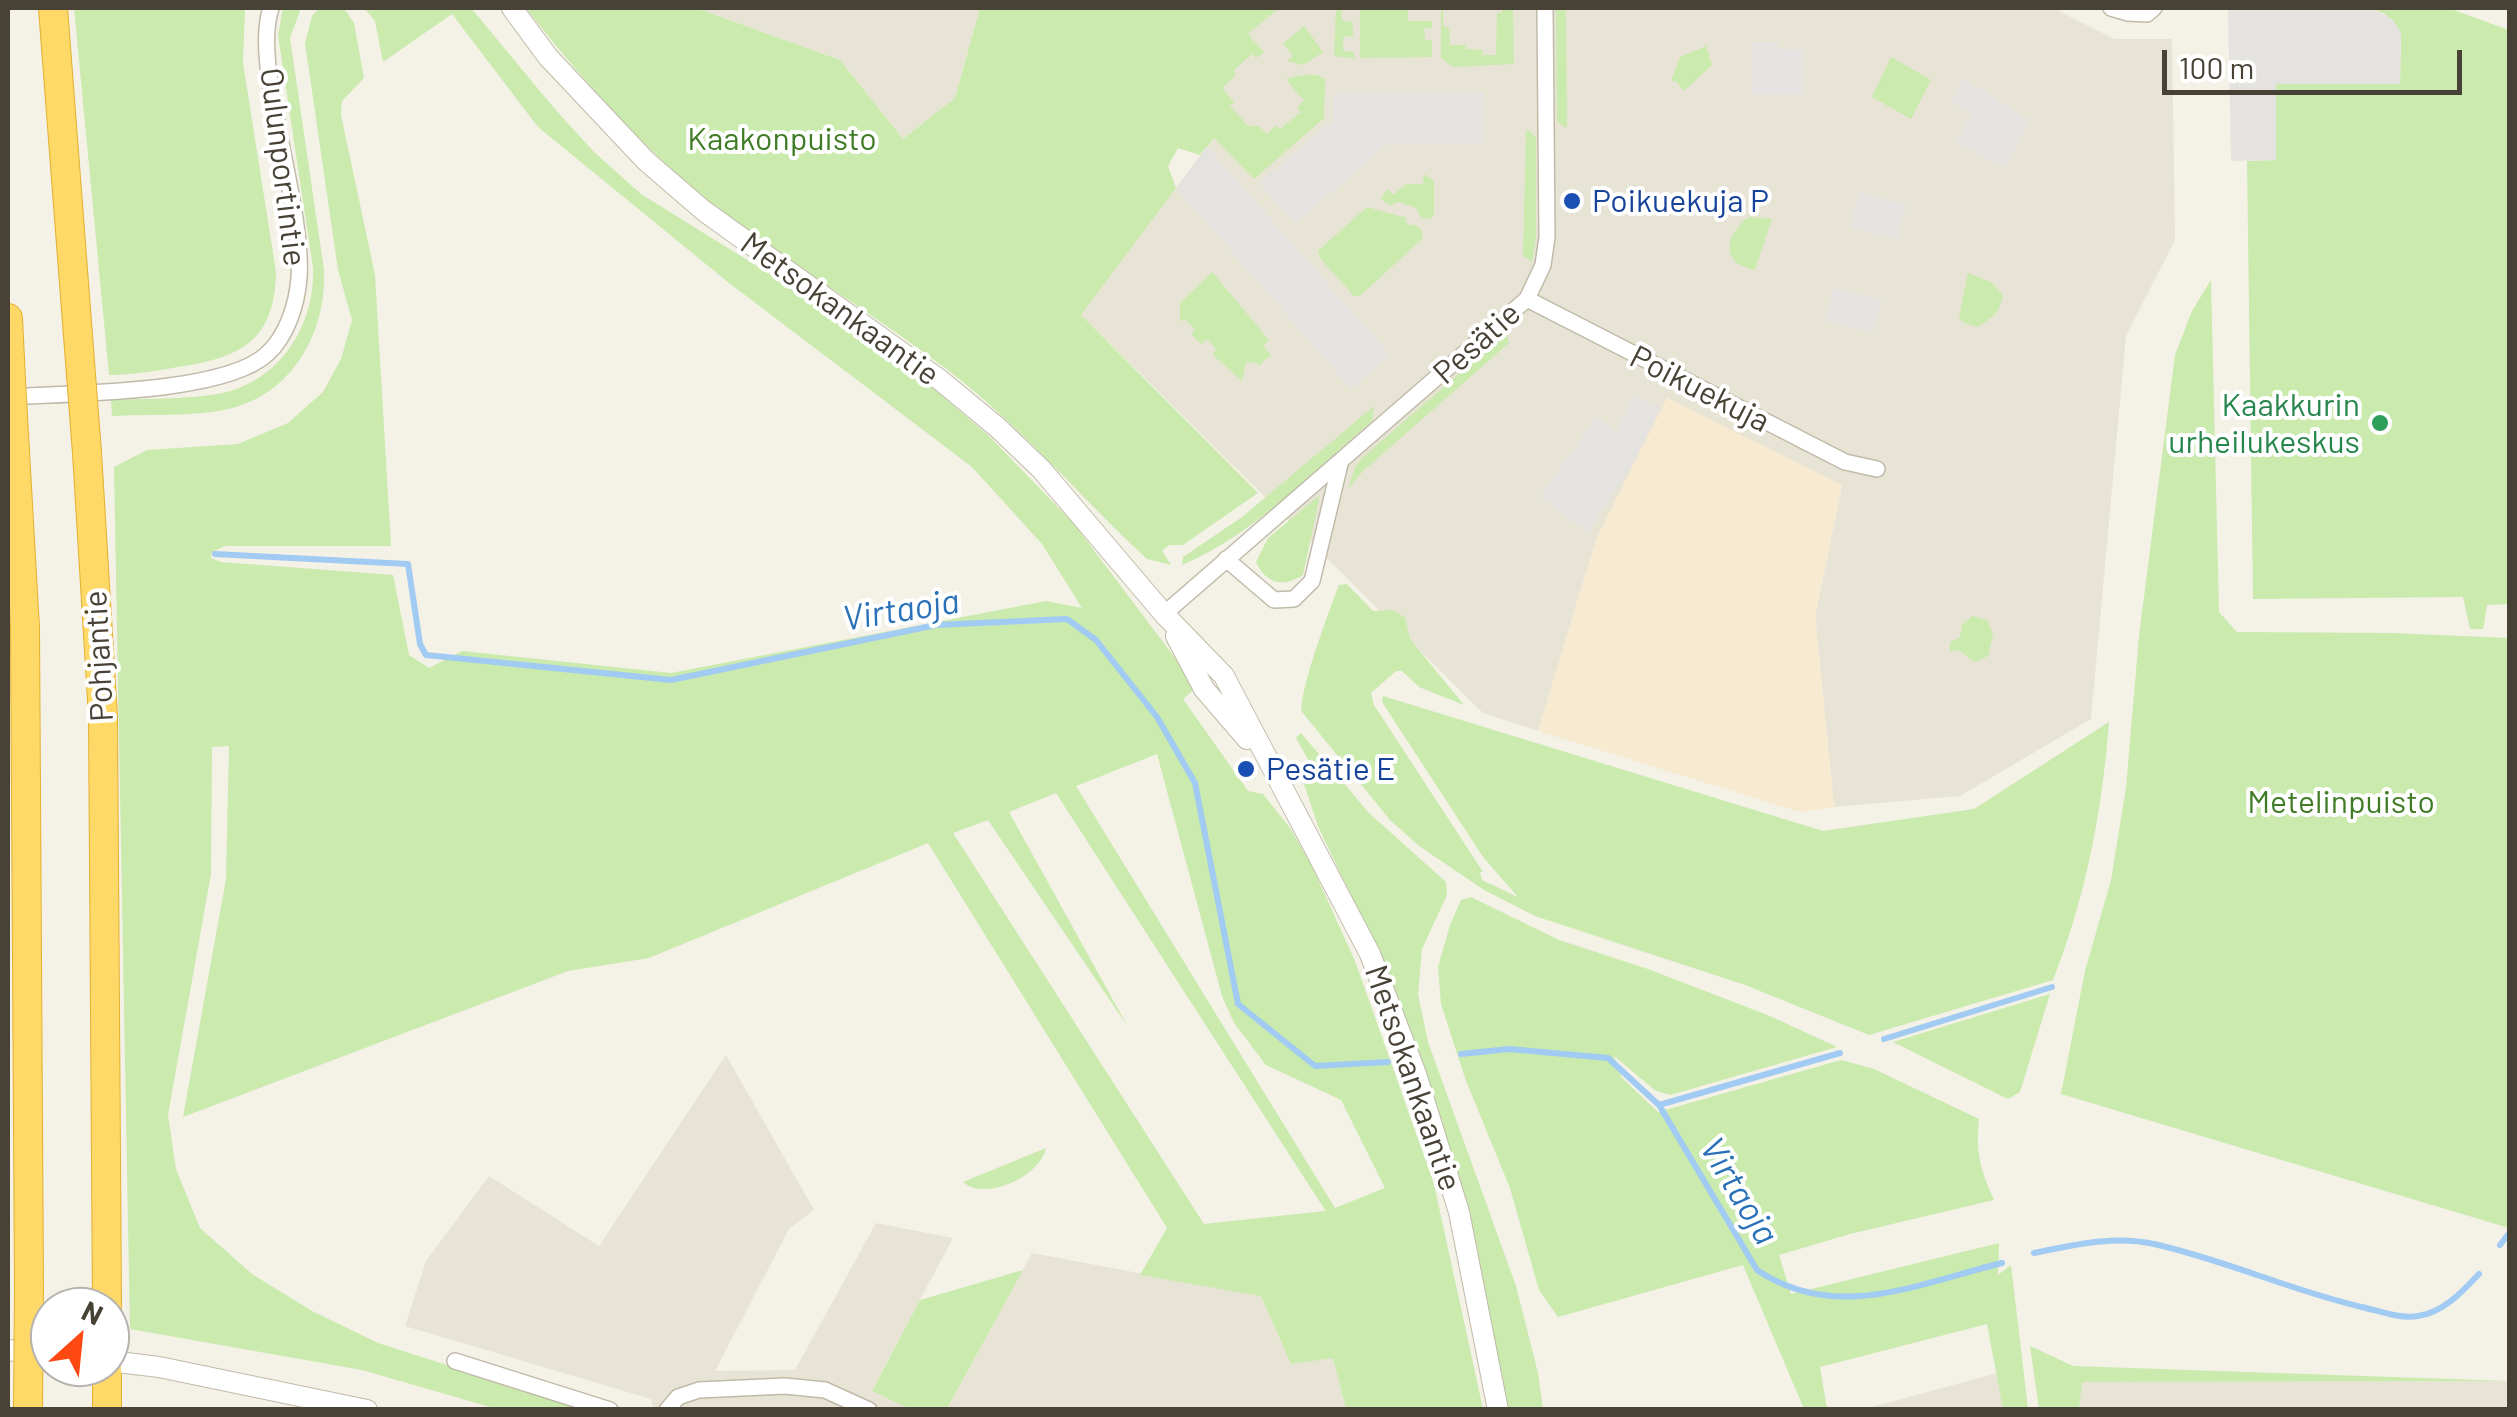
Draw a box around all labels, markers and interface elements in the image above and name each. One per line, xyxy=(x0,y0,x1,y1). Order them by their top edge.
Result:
scale bar xyxy=(2167,30,2467,92)
text: 100 m xyxy=(2179,49,2254,85)
street label: Oulunportintie xyxy=(252,66,314,268)
park label: Kaakonpuisto xyxy=(687,120,877,158)
place label: Poikuekuja P xyxy=(1592,182,1769,220)
marker: Poikuekuja P xyxy=(1561,190,1583,212)
street label: Metsokankaantie xyxy=(733,224,947,394)
street label: Pesätie xyxy=(1426,294,1528,392)
street label: Poikuekuja xyxy=(1624,337,1776,441)
place label: Kaakkurin urheilukeskus xyxy=(2168,386,2360,461)
marker: Kaakkurin urheilukeskus xyxy=(2369,412,2391,434)
water label: Virtaoja xyxy=(840,580,962,640)
street label: Pohjantie xyxy=(76,589,122,723)
place label: Pesätie E xyxy=(1266,750,1395,788)
marker: Pesätie E xyxy=(1235,758,1257,780)
park label: Metelinpuisto xyxy=(2247,783,2435,821)
street label: Metsokankaantie xyxy=(1356,960,1470,1196)
water label: Virtaoja xyxy=(1691,1130,1787,1252)
north arrow xyxy=(30,1287,130,1387)
text: N xyxy=(77,1293,109,1331)

